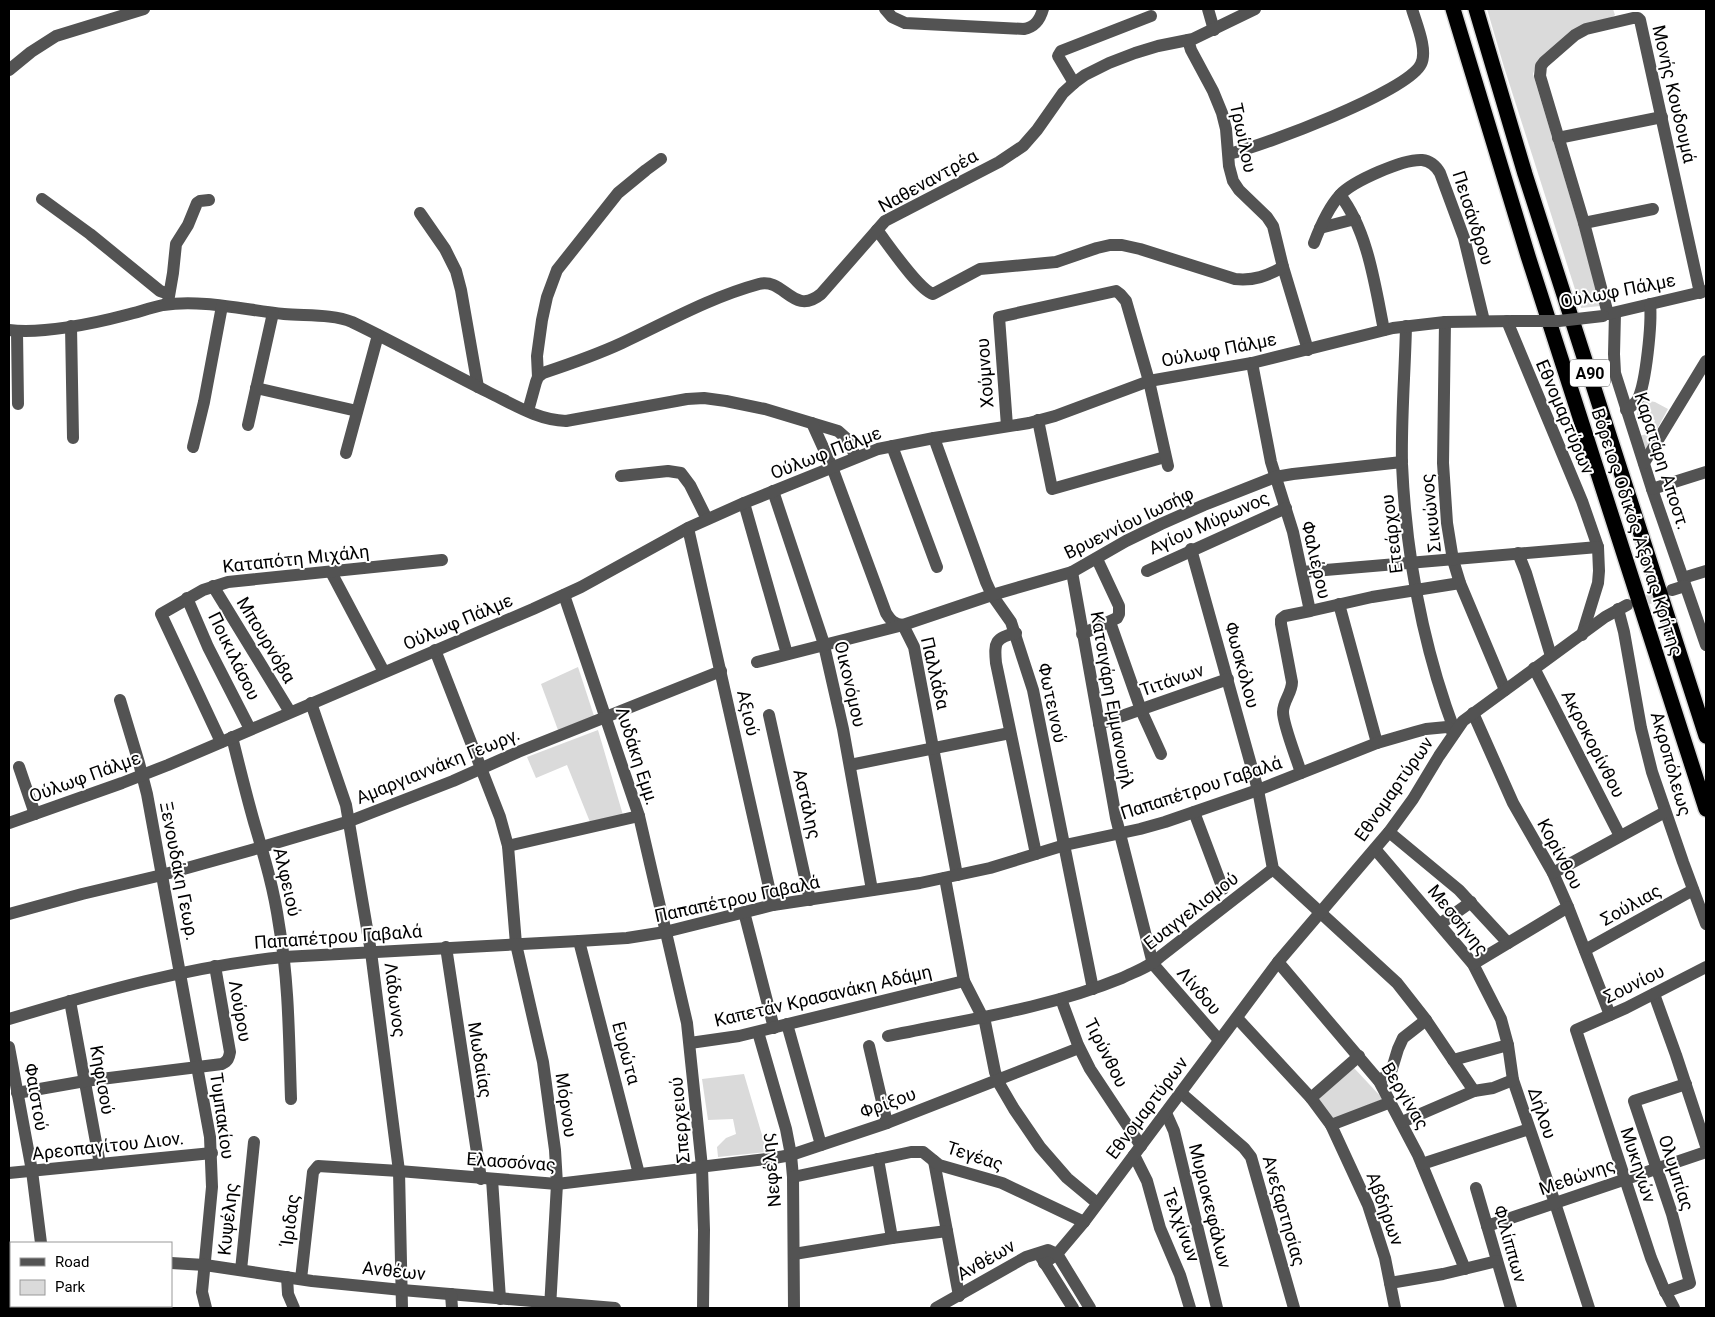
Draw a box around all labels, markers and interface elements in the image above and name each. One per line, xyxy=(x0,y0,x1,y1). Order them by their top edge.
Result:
street label: Μονής Κουδουμά xyxy=(1648,23,1701,166)
street label: Τρωίλου xyxy=(1226,101,1261,174)
street label: Ναθεναντρέα xyxy=(875,144,982,216)
street label: Πεισάνδρου xyxy=(1448,168,1499,268)
street label: Ούλωφ Πάλμε xyxy=(1558,269,1677,312)
street label: Ούλωφ Πάλμε xyxy=(1159,328,1278,371)
street label: Χούμνου xyxy=(972,337,997,409)
street label: Εθνομαρτύρων xyxy=(1532,356,1599,478)
road number: Α90 xyxy=(1570,359,1610,386)
street label: Καρατάρη Αποστ. xyxy=(1630,390,1695,532)
street label: Βόρειος Οδικός Άξονας Κρήτης xyxy=(1587,405,1687,658)
street label: Ούλωφ Πάλμε xyxy=(767,422,884,483)
street label: Σικυώνος xyxy=(1416,473,1445,554)
street label: Βρυεννίου Ιωσήφ xyxy=(1061,482,1197,563)
street label: Αγίου Μύρωνος xyxy=(1145,487,1272,559)
street label: Ετεάρχου xyxy=(1376,493,1407,575)
street label: Φαλιέρου xyxy=(1297,519,1336,601)
street label: Καταπότη Μιχάλη xyxy=(222,540,370,577)
street label: Ούλωφ Πάλμε xyxy=(400,589,516,654)
street label: Μπουρνόβα xyxy=(233,593,301,687)
street label: Ποικιλάσου xyxy=(204,608,265,703)
street label: Κατσιγάρη Εμμανουήλ xyxy=(1087,610,1138,790)
street label: Φωσκόλου xyxy=(1221,620,1264,710)
street label: Παλλάδα xyxy=(917,635,954,712)
street label: Οικονόμου xyxy=(830,639,871,729)
street label: Τιτάνων xyxy=(1137,659,1207,700)
street label: Φωτεινού xyxy=(1034,661,1071,745)
street label: Ακροκορίνθου xyxy=(1557,687,1630,801)
street label: Αξιού xyxy=(733,688,764,738)
street label: Λυδάκη Εμμ. xyxy=(612,704,663,808)
street label: Ακροπόλεως xyxy=(1647,709,1696,818)
street label: Αμαργιαννάκη Γεωργ. xyxy=(353,723,523,808)
street label: Εθνομαρτύρων xyxy=(1350,732,1438,845)
street label: Ούλωφ Πάλμε xyxy=(26,747,143,806)
street label: Παπαπέτρου Γαβαλά xyxy=(1118,751,1285,823)
street label: Αστάλης xyxy=(789,767,826,841)
street label: Ξενουδάκη Γεωρ. xyxy=(156,800,203,942)
street label: Κορίνθου xyxy=(1533,815,1588,892)
street label: Αλφειού xyxy=(269,845,306,918)
street label: Ευαγγελισμού xyxy=(1139,867,1242,954)
street label: Παπαπέτρου Γαβαλά xyxy=(652,871,822,926)
street label: Σούλιας xyxy=(1597,879,1665,930)
street label: Μεσσήνης xyxy=(1424,880,1493,959)
street label: Παπαπέτρου Γαβαλά xyxy=(253,920,423,953)
street label: Καπετάν Κρασανάκη Αδάμη xyxy=(712,960,934,1031)
street label: Σουνίου xyxy=(1600,960,1668,1007)
street label: Λάδωνος xyxy=(380,961,411,1039)
street label: Λίνδου xyxy=(1173,962,1226,1019)
street label: Λούρου xyxy=(225,979,256,1043)
street label: Τιρύνθου xyxy=(1080,1015,1133,1091)
street label: Ευρώτα xyxy=(608,1019,645,1087)
street label: Μωδαίας xyxy=(464,1020,497,1099)
street label: Κηφισού xyxy=(86,1044,119,1116)
street label: Εθνομαρτύρων xyxy=(1101,1052,1192,1163)
street label: Βεργίνας xyxy=(1377,1058,1434,1133)
street label: Φαιστού xyxy=(20,1061,53,1132)
street label: Τυμπακίου xyxy=(206,1071,239,1160)
street label: Μόρνου xyxy=(552,1071,581,1138)
street label: Σπερχειού xyxy=(665,1076,694,1164)
street label: Φρίξου xyxy=(857,1083,919,1122)
street label: Δήλου xyxy=(1524,1084,1561,1141)
street label: Μυκηνών xyxy=(1616,1124,1661,1205)
street label: Αρεοπαγίτου Διον. xyxy=(31,1127,185,1164)
street label: Νεφέλης xyxy=(756,1132,785,1208)
street label: Ολυμπίας xyxy=(1654,1132,1699,1213)
street label: Τεγέας xyxy=(944,1137,1006,1174)
street label: Μυριοκεφάλων xyxy=(1185,1141,1236,1271)
street label: Ελασσόνας xyxy=(466,1148,556,1175)
street label: Ανεξαρτησίας xyxy=(1259,1153,1310,1269)
street label: Μεθώνης xyxy=(1536,1154,1618,1199)
street label: Αβδήρων xyxy=(1363,1169,1409,1249)
street label: Κυψέλης xyxy=(213,1181,242,1256)
street label: Τελχίνων xyxy=(1158,1185,1205,1265)
street label: Ίριδας xyxy=(276,1193,303,1248)
street label: Φιλίππων xyxy=(1489,1203,1532,1285)
street label: Ανθέων xyxy=(953,1234,1019,1285)
legend xyxy=(10,1242,172,1307)
text: Road xyxy=(55,1253,89,1271)
street label: Ανθέων xyxy=(361,1257,427,1284)
text: Park xyxy=(55,1278,86,1296)

